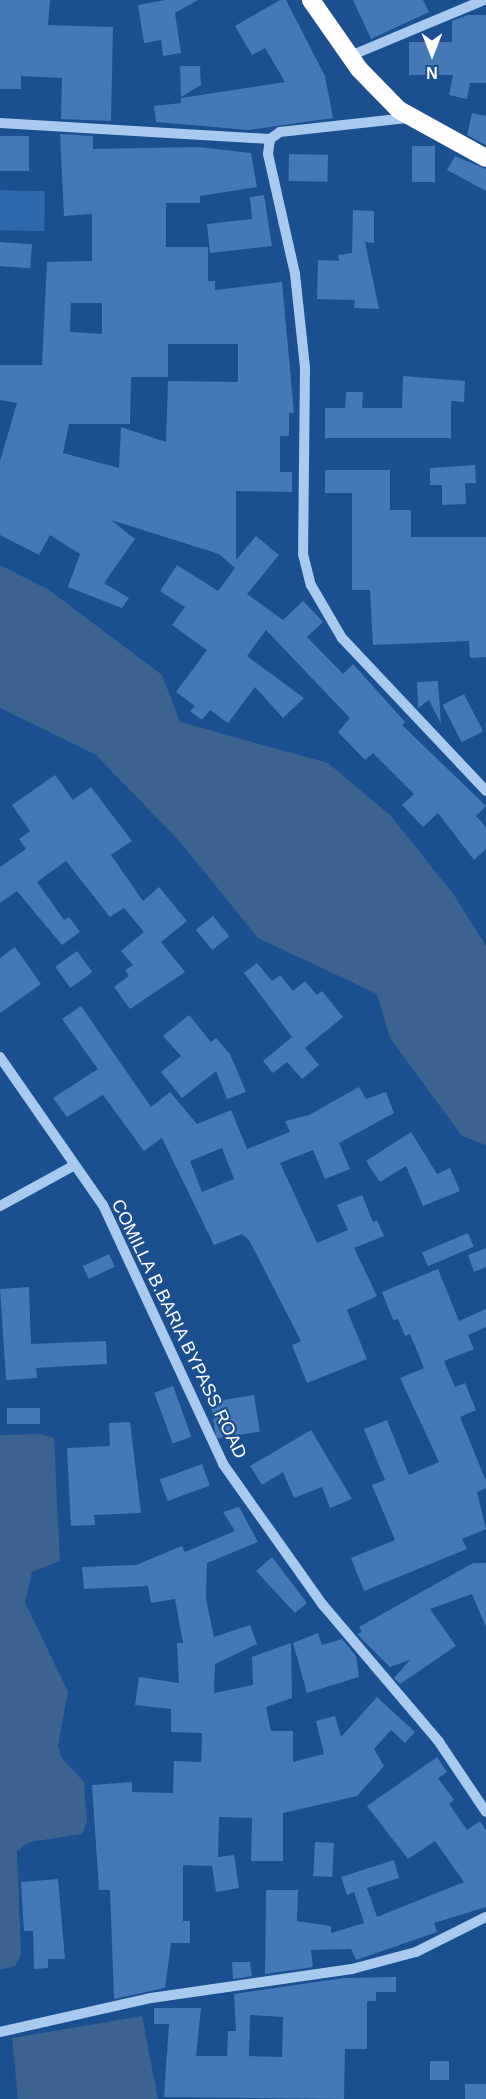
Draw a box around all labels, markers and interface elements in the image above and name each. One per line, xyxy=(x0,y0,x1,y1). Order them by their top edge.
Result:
north arrow xyxy=(402,24,462,84)
text: N xyxy=(426,64,438,81)
street label: COMILLA B.BARIA BYPASS ROAD xyxy=(106,1195,252,1463)

